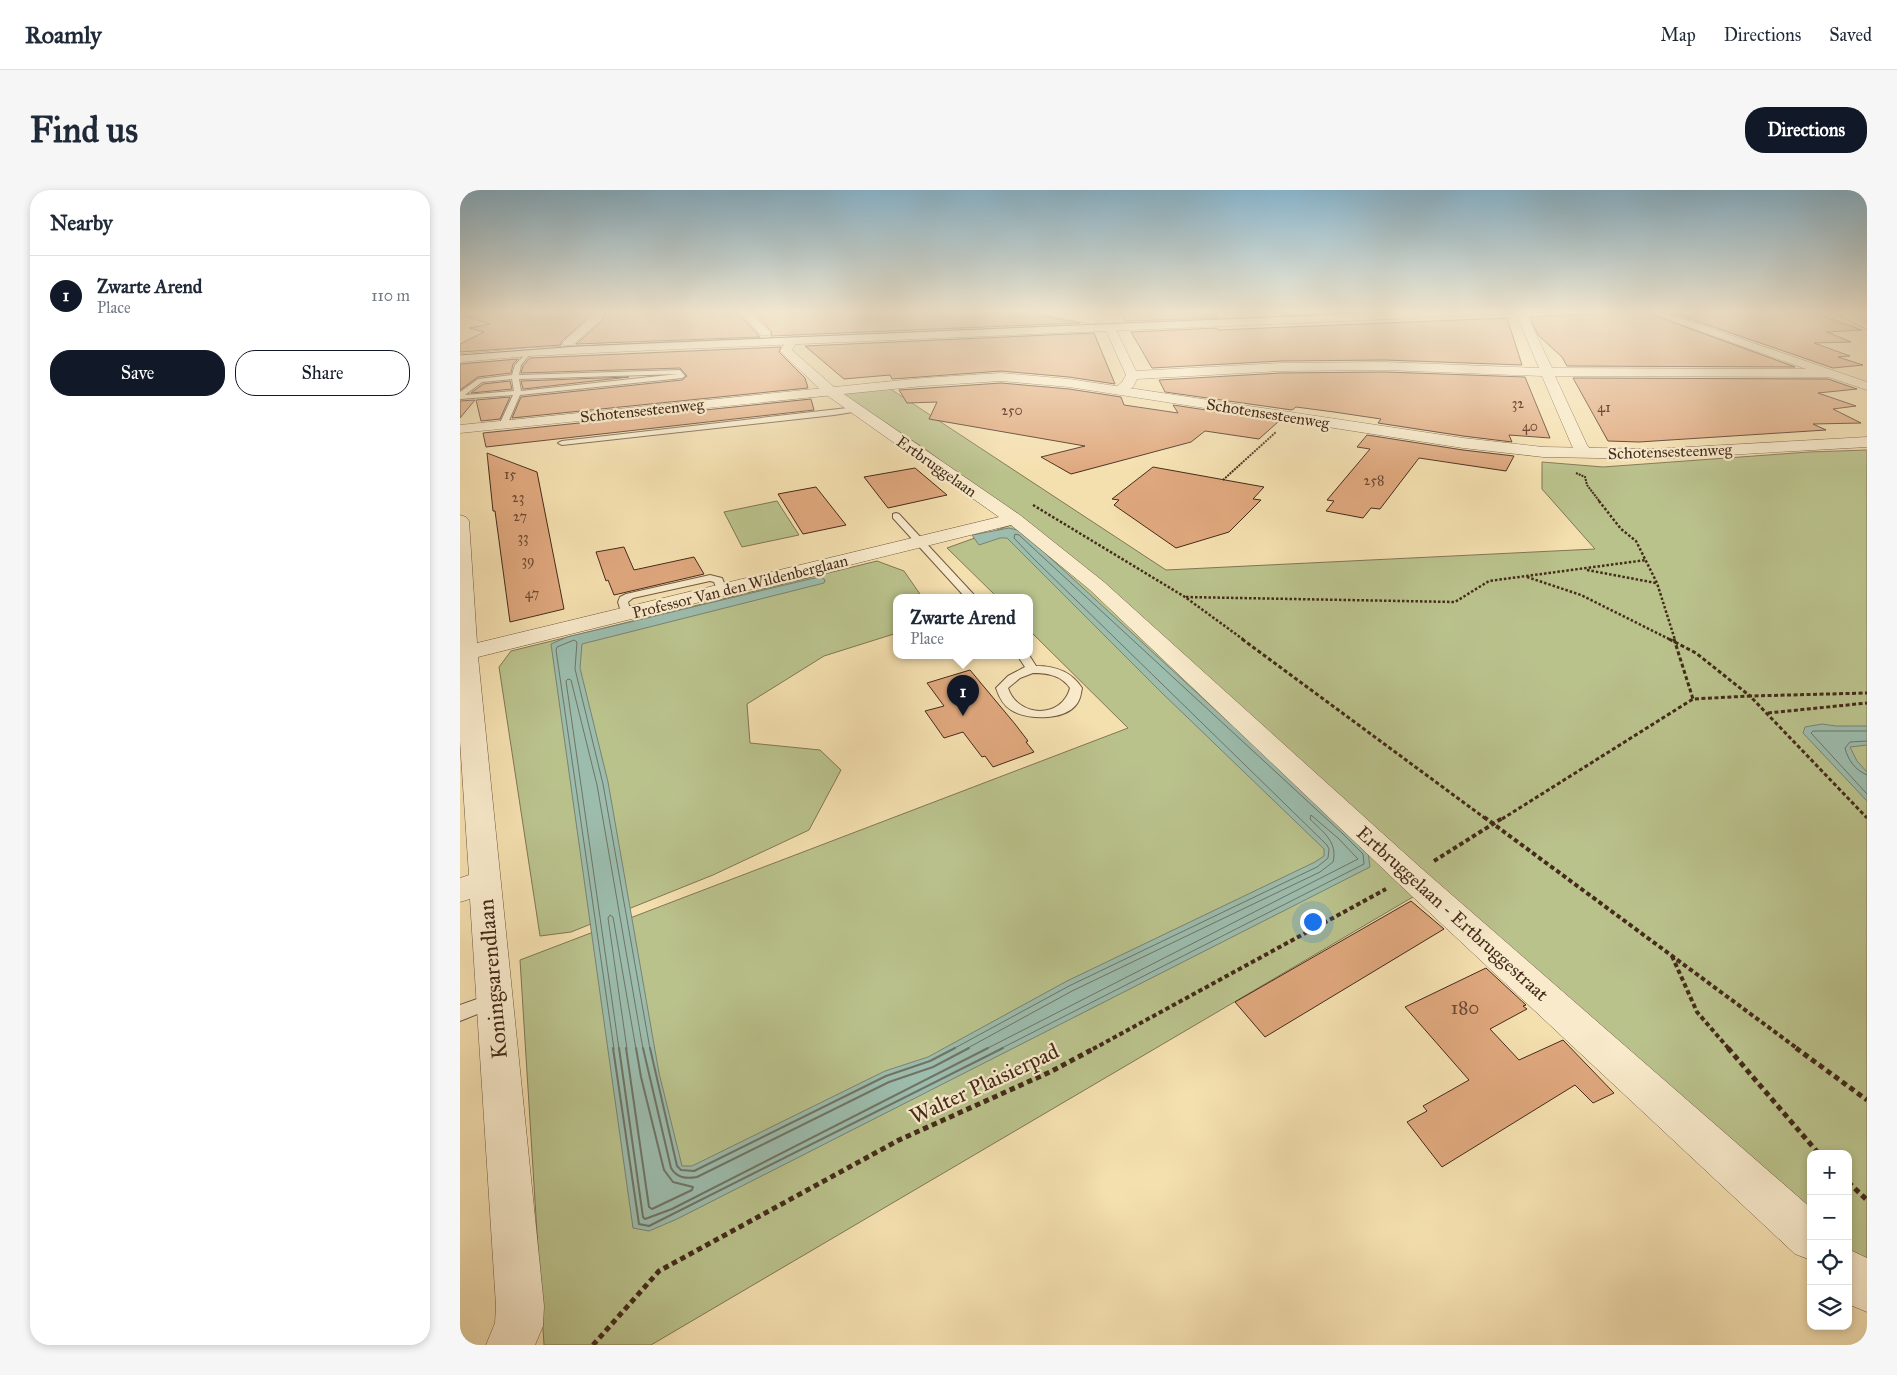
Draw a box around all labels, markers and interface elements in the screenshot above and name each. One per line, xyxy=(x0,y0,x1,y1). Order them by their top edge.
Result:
text: Roamly xyxy=(25,20,102,50)
text: Map xyxy=(1660,24,1696,46)
text: Directions xyxy=(1724,24,1801,46)
text: Saved xyxy=(1829,24,1872,46)
button: Directions xyxy=(1745,107,1867,153)
text: Find us xyxy=(30,109,138,152)
text: Nearby xyxy=(50,210,113,236)
text: Zwarte Arend xyxy=(97,275,202,298)
text: 1 xyxy=(63,286,69,305)
text: 110 m xyxy=(371,286,410,305)
text: Place xyxy=(97,298,131,317)
button: Save xyxy=(50,350,225,396)
button: Share xyxy=(235,350,410,396)
street label: Schotensesteenweg xyxy=(579,394,705,427)
street label: Schotensesteenweg xyxy=(1205,394,1331,434)
house number: 32 xyxy=(1512,395,1524,412)
house number: 41 xyxy=(1597,399,1611,416)
house number: 250 xyxy=(1001,402,1023,419)
house number: 40 xyxy=(1522,418,1538,435)
street label: Ertbruggelaan xyxy=(892,432,981,502)
street label: Schotensesteenweg xyxy=(1608,440,1733,464)
house number: 15 xyxy=(504,466,516,483)
house number: 258 xyxy=(1364,472,1384,489)
house number: 23 xyxy=(512,489,524,506)
house number: 27 xyxy=(513,508,527,525)
house number: 33 xyxy=(517,529,529,546)
street label: Professor Van den Wildenberglaan xyxy=(630,550,850,623)
house number: 39 xyxy=(521,552,535,569)
house number: 47 xyxy=(525,585,539,602)
popup xyxy=(893,594,1033,659)
text: Zwarte Arend xyxy=(910,606,1016,629)
text: Place xyxy=(910,629,944,648)
pin: 1 xyxy=(947,675,979,716)
street label: Ertbruggelaan - Ertbruggestraat xyxy=(1351,821,1554,1007)
street label: Koningsarendlaan xyxy=(472,898,513,1060)
your location xyxy=(1300,909,1326,935)
house number: 180 xyxy=(1451,996,1479,1019)
street label: Walter Plaisierpad xyxy=(905,1037,1063,1130)
map controls xyxy=(1807,1150,1852,1330)
button: + xyxy=(1807,1150,1852,1195)
button: − xyxy=(1807,1195,1852,1240)
button: locate xyxy=(1807,1240,1852,1285)
button: layers xyxy=(1807,1285,1852,1330)

